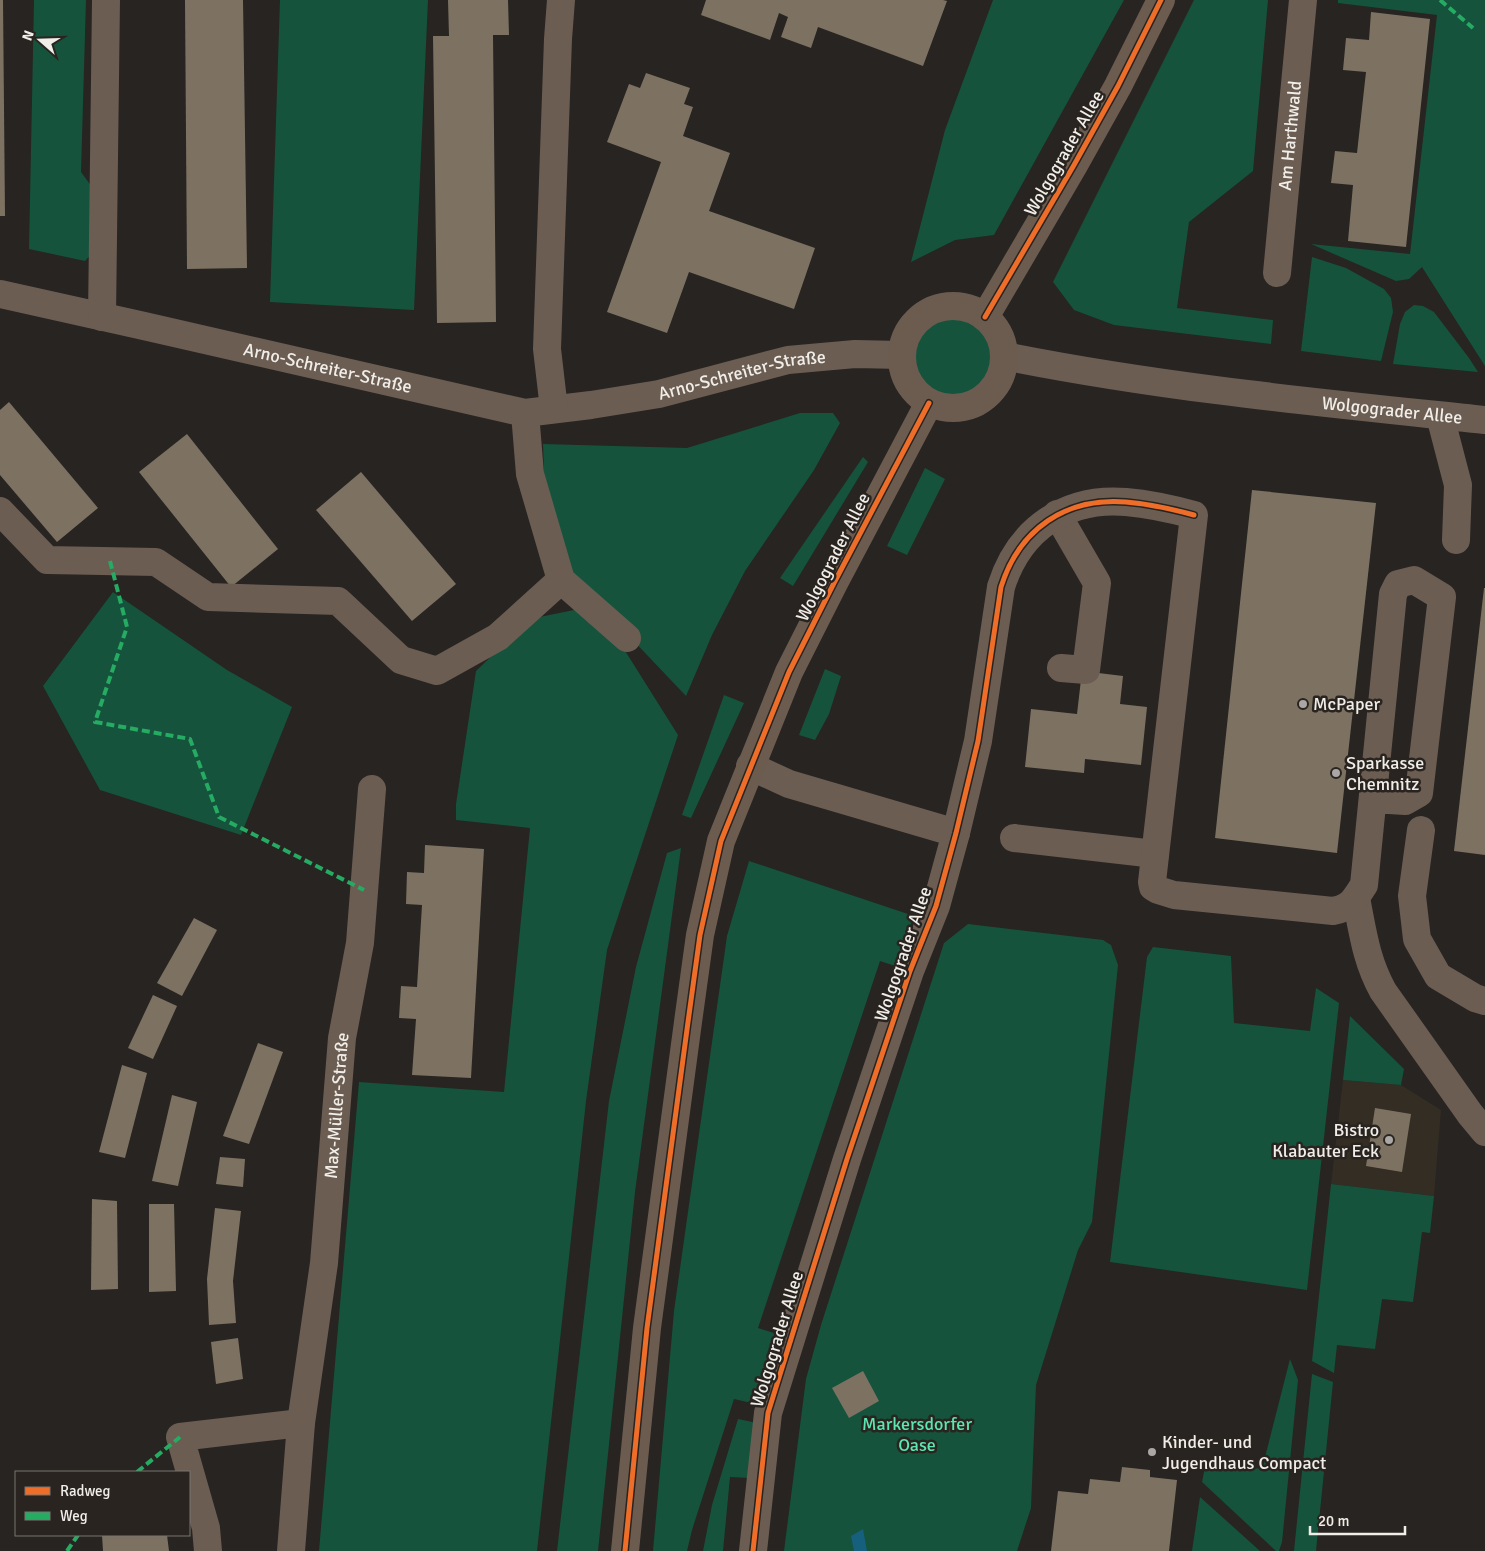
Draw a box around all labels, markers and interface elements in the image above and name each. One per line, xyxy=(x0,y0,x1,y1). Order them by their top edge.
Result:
north arrow xyxy=(15,15,65,65)
text: N xyxy=(19,28,38,43)
street label: Am Harthwald xyxy=(1274,80,1306,192)
street label: Wolgograder Allee xyxy=(1019,86,1109,220)
street label: Arno-Schreiter-Straße xyxy=(241,338,414,398)
street label: Arno-Schreiter-Straße xyxy=(656,346,827,405)
street label: Wolgograder Allee xyxy=(1321,392,1464,429)
street label: Wolgograder Allee xyxy=(791,489,875,625)
place label: McPaper xyxy=(1313,693,1381,715)
marker: McPaper xyxy=(1297,698,1309,710)
place label: Sparkasse Chemnitz xyxy=(1346,752,1424,795)
marker: Sparkasse Chemnitz xyxy=(1330,767,1342,779)
street label: Wolgograder Allee xyxy=(870,884,936,1024)
street label: Max-Müller-Straße xyxy=(320,1030,354,1180)
place label: Bistro Klabauter Eck xyxy=(1272,1119,1379,1162)
marker: Bistro Klabauter Eck xyxy=(1383,1134,1395,1146)
street label: Wolgograder Allee xyxy=(746,1268,808,1410)
park label: Markersdorfer Oase xyxy=(862,1413,972,1456)
place label: Kinder- und Jugendhaus Compact xyxy=(1162,1431,1326,1474)
marker: Kinder- und Jugendhaus Compact xyxy=(1146,1446,1158,1458)
legend xyxy=(15,1471,190,1536)
text: Radweg xyxy=(60,1482,111,1500)
scale bar xyxy=(1310,1504,1405,1536)
text: Weg xyxy=(60,1507,88,1525)
text: 20 m xyxy=(1318,1512,1349,1530)

